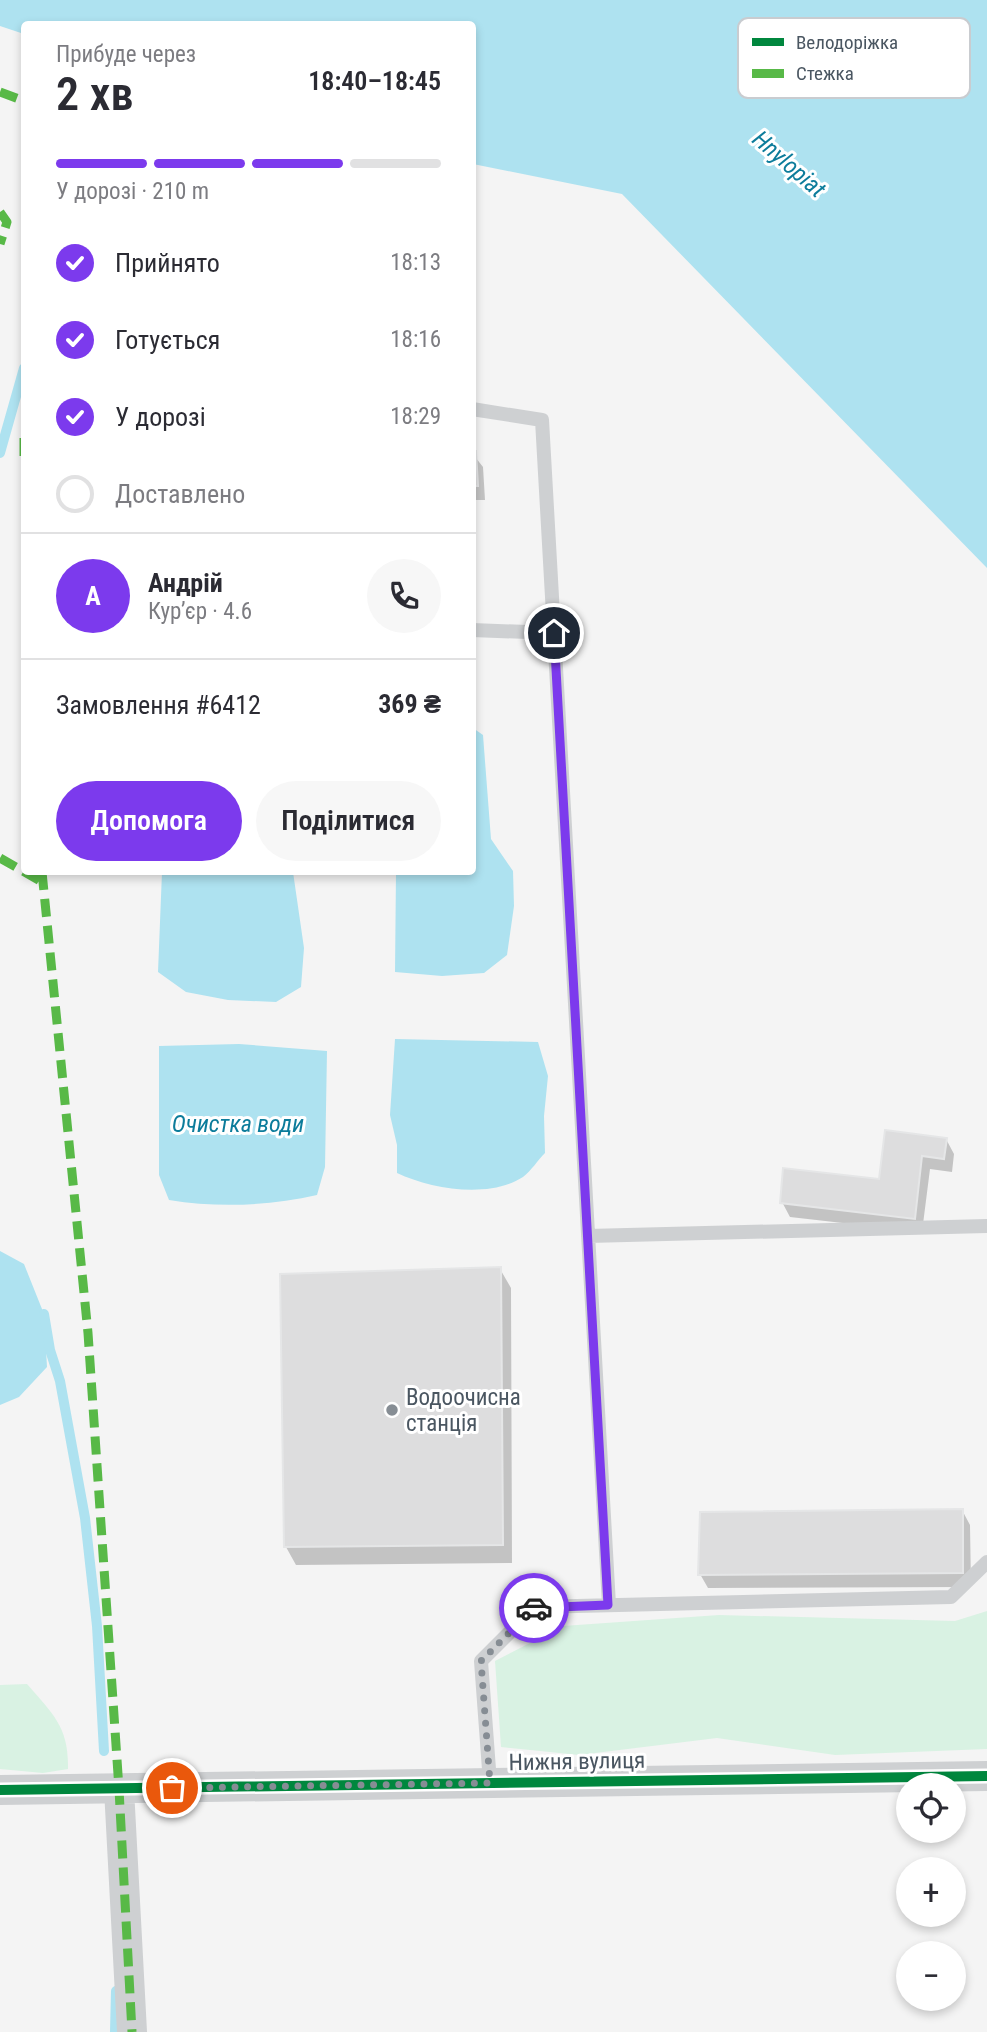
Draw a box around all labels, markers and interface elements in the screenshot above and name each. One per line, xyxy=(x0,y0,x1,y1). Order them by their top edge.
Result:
legend xyxy=(738,18,970,98)
text: Велодоріжка xyxy=(796,31,898,54)
text: Прибуде через xyxy=(56,41,196,68)
text: Стежка xyxy=(796,62,854,85)
text: 18:40–18:45 xyxy=(308,66,441,96)
text: 2 хв xyxy=(56,67,133,121)
water label: Hnylopiat xyxy=(747,125,831,203)
text: У дорозі · 210 m xyxy=(56,178,209,205)
icon: check xyxy=(56,244,94,282)
text: Прийнято xyxy=(115,248,220,278)
text: 18:13 xyxy=(390,249,441,276)
icon: check xyxy=(56,321,94,359)
text: Готується xyxy=(115,325,220,355)
text: 18:16 xyxy=(390,326,441,353)
icon: check xyxy=(56,398,94,436)
text: У дорозі xyxy=(115,402,206,432)
text: 18:29 xyxy=(390,403,441,430)
text: Доставлено xyxy=(115,479,245,509)
button: phone xyxy=(367,559,441,633)
text: Андрій xyxy=(148,568,223,598)
text: А xyxy=(85,581,101,611)
text: Кур’єр · 4.6 xyxy=(148,598,252,625)
pin xyxy=(524,603,584,663)
icon: home xyxy=(535,614,573,652)
text: 369 ₴ xyxy=(378,689,441,719)
text: Замовлення #6412 xyxy=(56,690,261,720)
button: Допомога xyxy=(56,781,242,861)
button: Поділитися xyxy=(256,781,441,861)
water label: Очистка води xyxy=(172,1110,304,1138)
place label: Водоочисна станція xyxy=(406,1384,521,1437)
marker: Водоочисна станція xyxy=(384,1402,400,1418)
courier xyxy=(499,1573,569,1643)
icon: car xyxy=(515,1589,553,1627)
street label: Нижня вулиця xyxy=(508,1747,646,1776)
pin xyxy=(142,1758,202,1818)
icon: bag xyxy=(153,1769,191,1807)
map controls xyxy=(896,1773,966,2011)
button: locate xyxy=(896,1773,966,1843)
button: + xyxy=(896,1857,966,1927)
button: − xyxy=(896,1941,966,2011)

